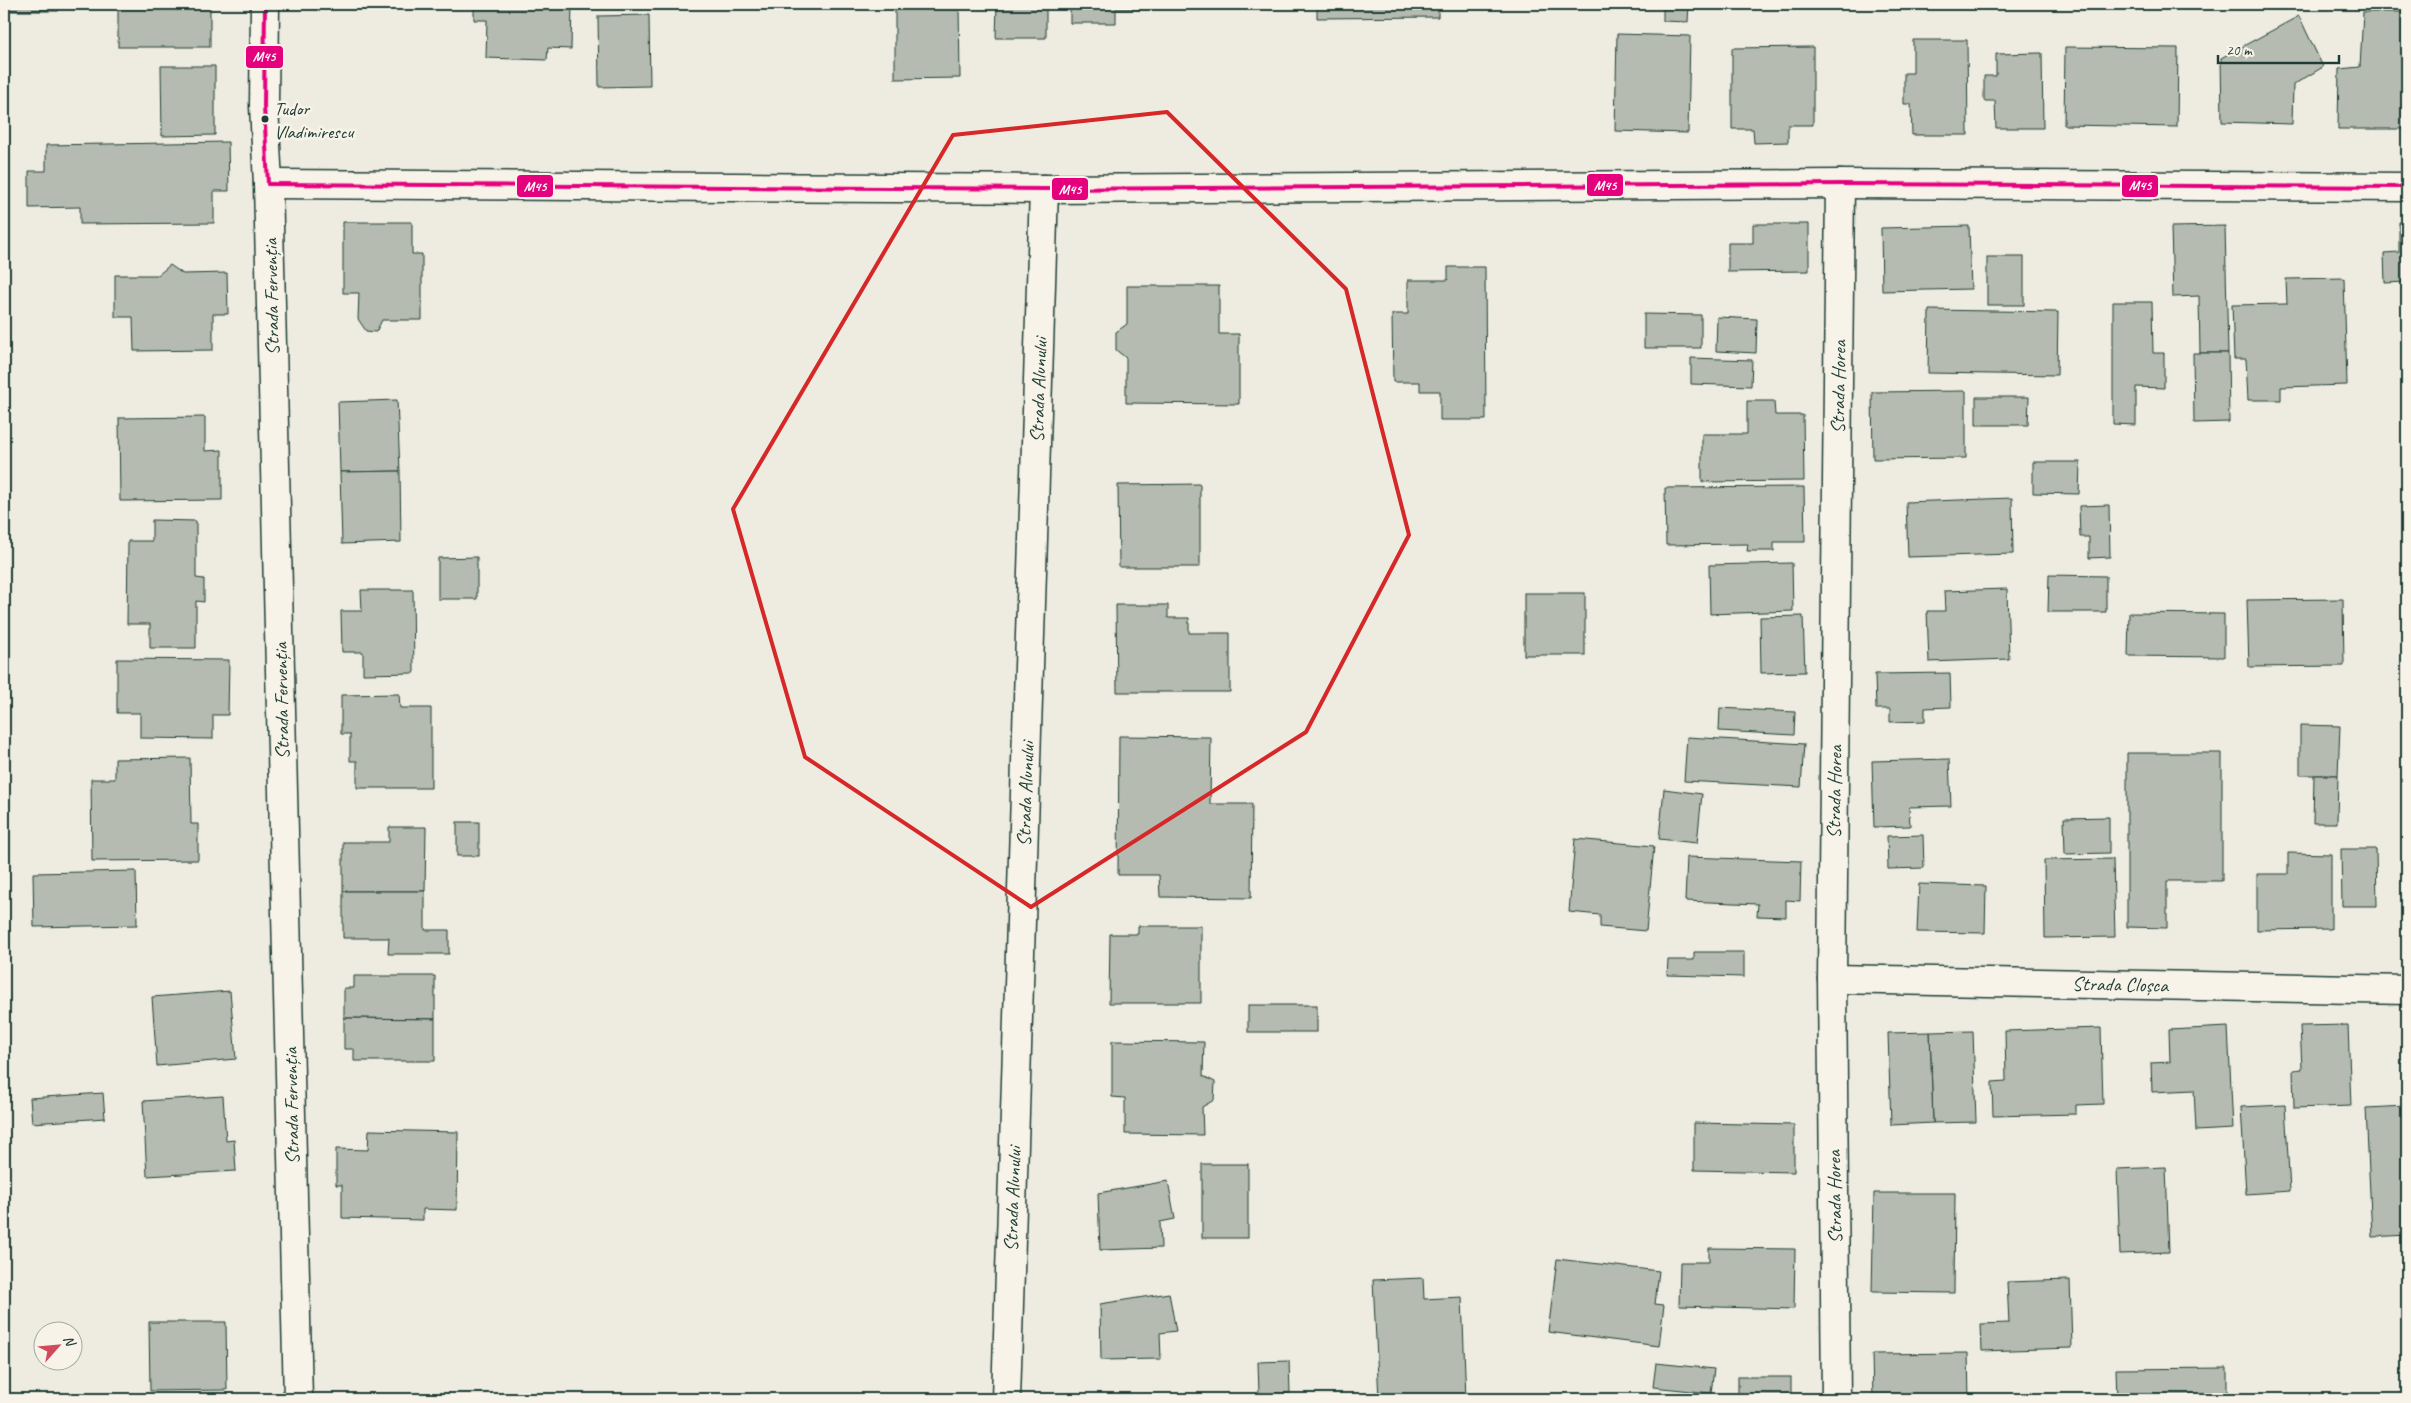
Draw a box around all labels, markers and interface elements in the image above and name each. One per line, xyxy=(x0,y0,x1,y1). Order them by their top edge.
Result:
scale bar xyxy=(2218,32,2340,64)
text: 20 m xyxy=(2226,41,2253,60)
line badge: M45 xyxy=(245,45,284,69)
text: M45 xyxy=(253,48,277,65)
place label: Tudor Vladimirescu xyxy=(274,97,356,144)
marker: Tudor Vladimirescu xyxy=(260,114,270,124)
line badge: M45 xyxy=(1586,173,1624,197)
line badge: M45 xyxy=(516,174,554,198)
line badge: M45 xyxy=(2121,174,2159,198)
line badge: M45 xyxy=(1051,177,1089,201)
text: M45 xyxy=(1594,177,1618,194)
text: M45 xyxy=(2129,177,2153,194)
text: M45 xyxy=(524,178,548,195)
text: M45 xyxy=(1059,181,1083,198)
street label: Strada Fervenția xyxy=(258,236,285,356)
street label: Strada Alunului xyxy=(1024,335,1053,443)
street label: Strada Horea xyxy=(1825,338,1852,434)
street label: Strada Fervenția xyxy=(268,640,295,760)
street label: Strada Alunului xyxy=(1011,739,1040,847)
street label: Strada Horea xyxy=(1821,743,1848,839)
street label: Strada Cloșca xyxy=(2072,971,2169,998)
street label: Strada Fervenția xyxy=(278,1045,305,1165)
street label: Strada Alunului xyxy=(998,1144,1027,1252)
street label: Strada Horea xyxy=(1821,1148,1848,1244)
north arrow xyxy=(32,1320,82,1370)
text: N xyxy=(60,1333,80,1350)

